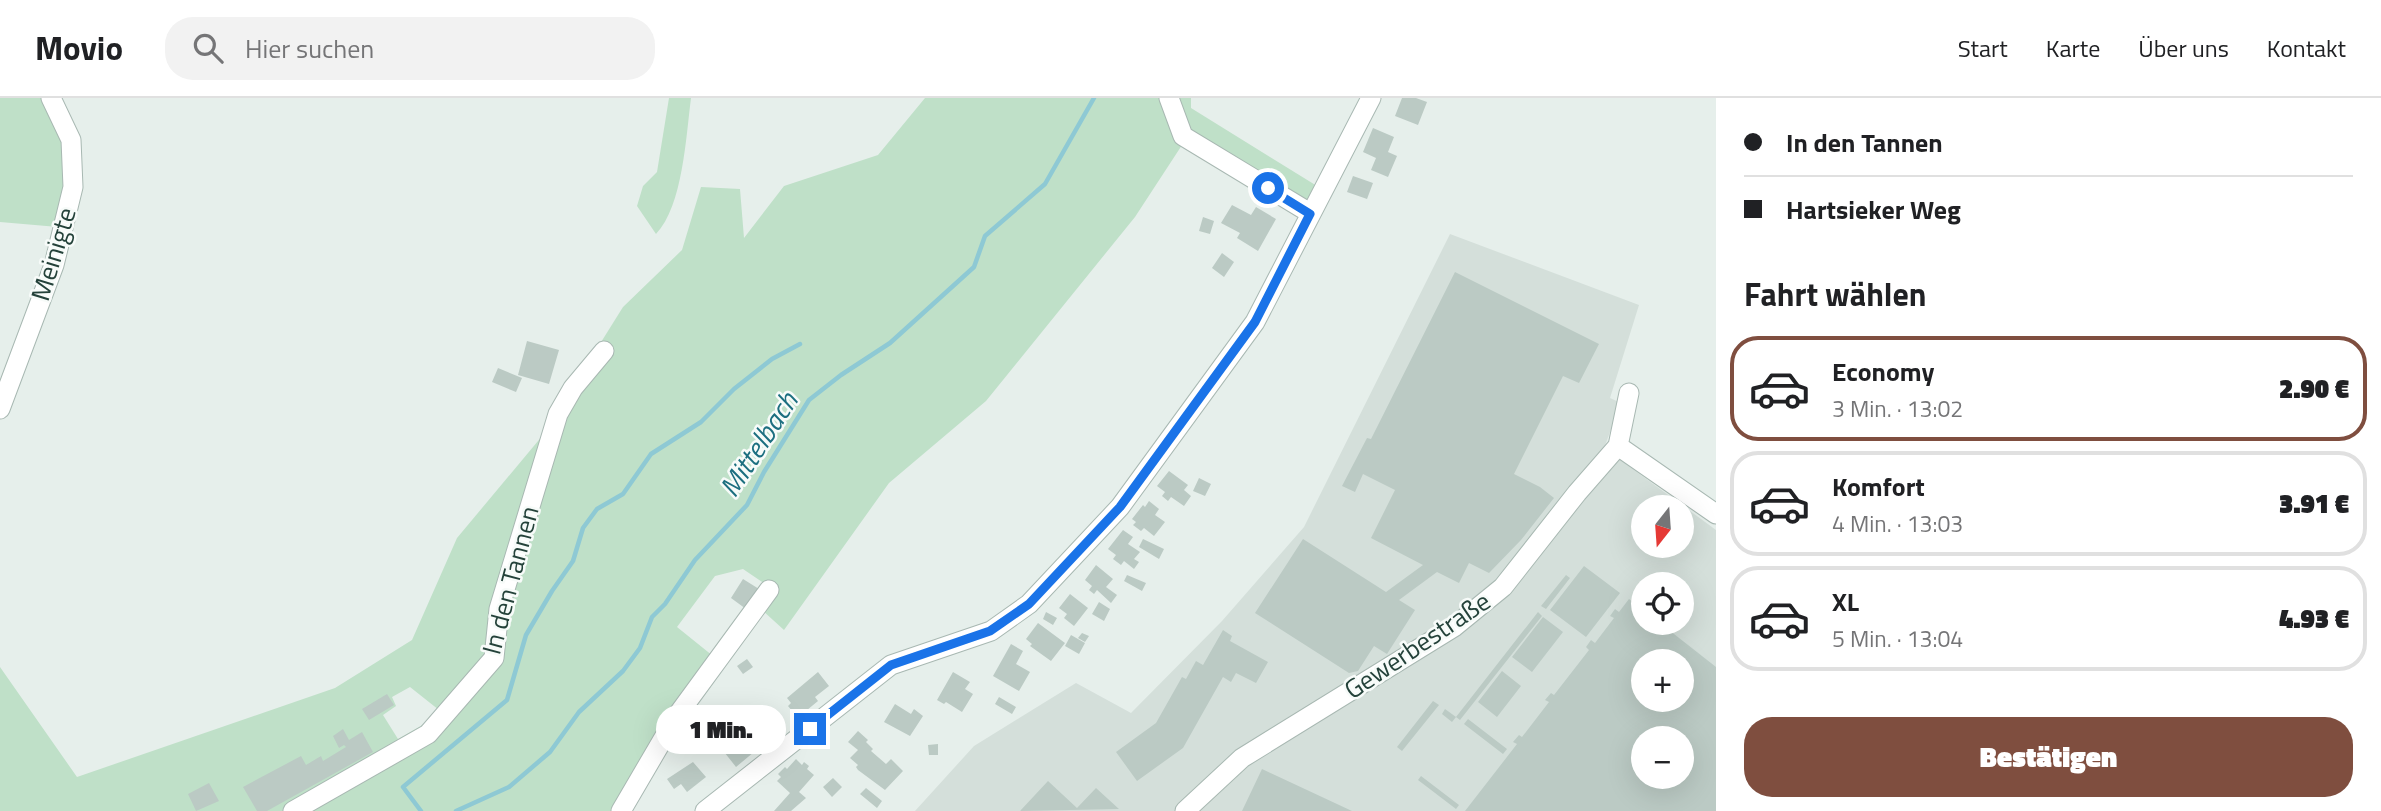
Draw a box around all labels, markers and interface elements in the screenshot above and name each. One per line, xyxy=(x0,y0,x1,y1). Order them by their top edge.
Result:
search box xyxy=(165,17,655,80)
text: Movio xyxy=(35,23,123,73)
icon: search xyxy=(189,29,227,67)
text: Hier suchen xyxy=(245,29,374,68)
text: Start xyxy=(1958,30,2008,66)
text: Karte xyxy=(2046,30,2100,66)
text: Über uns xyxy=(2138,30,2229,66)
text: Kontakt xyxy=(2267,30,2346,66)
text: In den Tannen xyxy=(1786,123,1943,162)
route start xyxy=(1252,172,1284,204)
text: Hartsieker Weg xyxy=(1786,190,1961,229)
street label: Meinigte xyxy=(20,202,86,306)
text: Fahrt wählen xyxy=(1744,270,1927,318)
text: Economy xyxy=(1832,352,1934,391)
icon: car xyxy=(1748,357,1811,420)
text: 2.90 € xyxy=(2279,369,2349,408)
water label: Mittelbach xyxy=(708,382,809,505)
text: 3 Min. · 13:02 xyxy=(1832,391,1963,426)
text: Komfort xyxy=(1832,467,1925,506)
icon: car xyxy=(1748,472,1811,535)
text: 3.91 € xyxy=(2279,484,2349,523)
north arrow xyxy=(1631,495,1694,558)
map controls xyxy=(1631,495,1694,789)
street label: In den Tannen xyxy=(471,502,549,658)
text: 4 Min. · 13:03 xyxy=(1832,506,1963,541)
button: locate xyxy=(1631,572,1694,635)
street label: Gewerbestraße xyxy=(1336,582,1498,708)
text: XL xyxy=(1832,582,1859,621)
icon: car xyxy=(1748,587,1811,650)
text: 4.93 € xyxy=(2279,599,2349,638)
text: 5 Min. · 13:04 xyxy=(1832,621,1963,656)
button: + xyxy=(1631,649,1694,712)
callout: 1 Min. xyxy=(656,704,786,754)
text: 1 Min. xyxy=(689,712,753,747)
route end xyxy=(794,713,826,745)
button: Bestätigen xyxy=(1744,717,2353,797)
button: − xyxy=(1631,726,1694,789)

